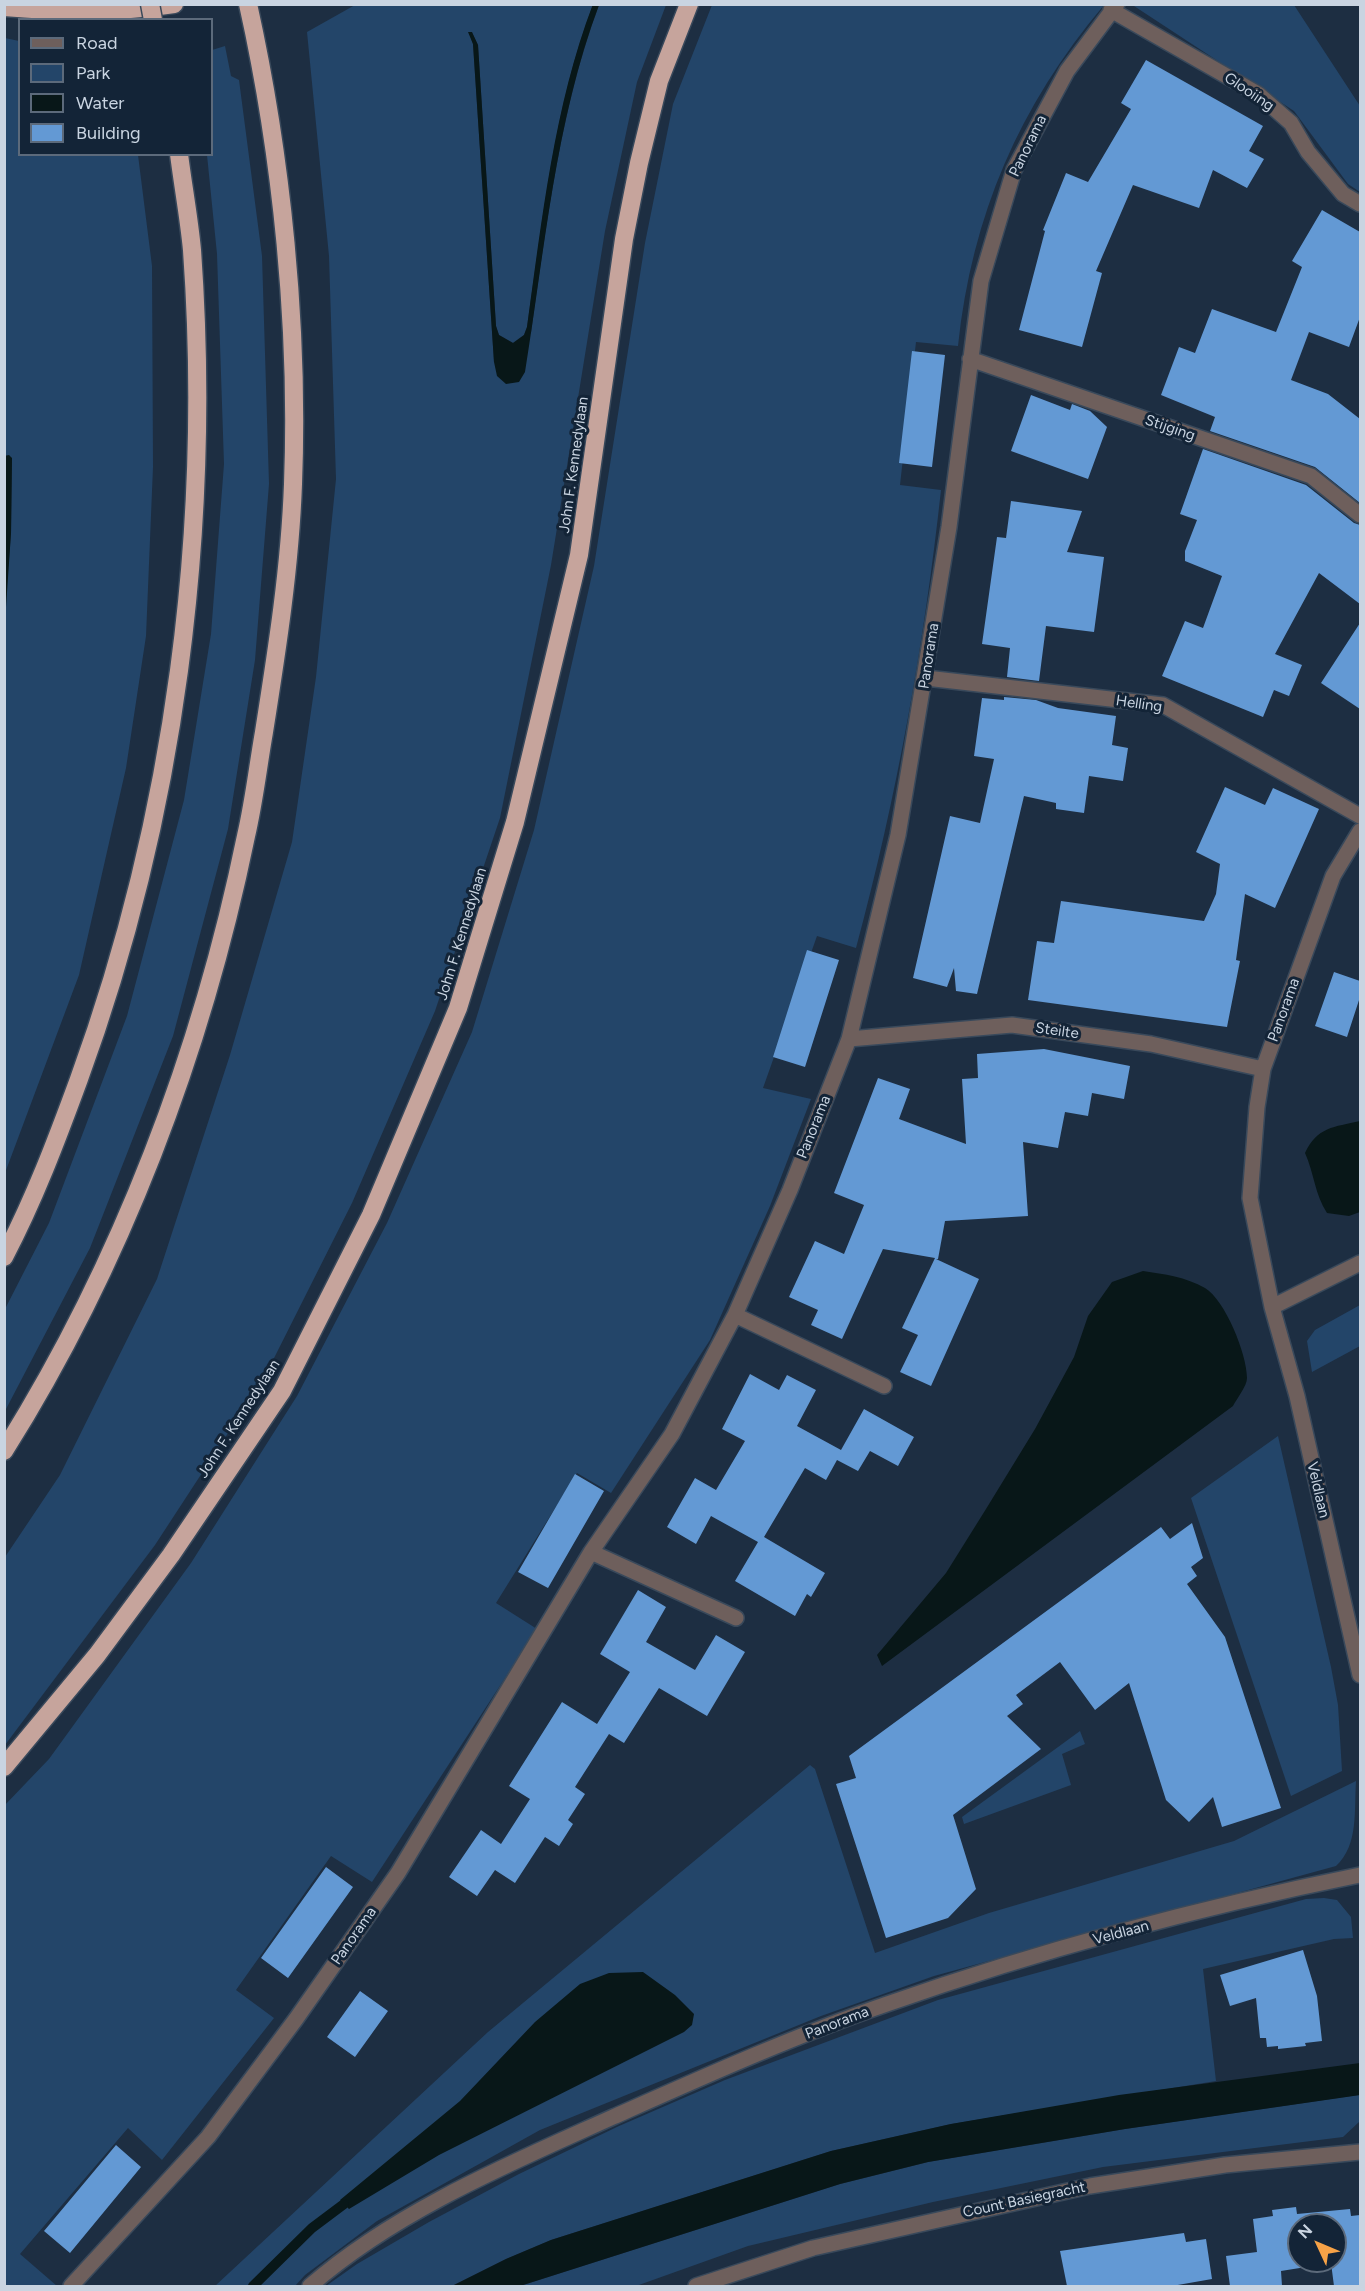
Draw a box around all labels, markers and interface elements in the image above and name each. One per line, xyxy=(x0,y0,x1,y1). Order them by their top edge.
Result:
legend xyxy=(18,18,213,156)
text: Road xyxy=(76,32,117,54)
text: Park xyxy=(76,62,110,84)
street label: Glooiing xyxy=(1221,69,1277,115)
text: Water xyxy=(76,92,124,114)
street label: Panorama xyxy=(1005,112,1051,180)
text: Building xyxy=(76,122,141,144)
street label: John F. Kennedylaan xyxy=(556,396,592,534)
street label: Stijging xyxy=(1143,411,1197,445)
street label: Panorama xyxy=(915,622,943,690)
street label: Helling xyxy=(1115,692,1163,716)
street label: John F. Kennedylaan xyxy=(433,866,491,1002)
street label: Panorama xyxy=(1264,976,1304,1044)
street label: Steilte xyxy=(1034,1019,1080,1043)
street label: Panorama xyxy=(793,1093,835,1161)
street label: John F. Kennedylaan xyxy=(194,1356,284,1482)
street label: Veldlaan xyxy=(1303,1460,1333,1520)
street label: Panorama xyxy=(328,1904,380,1968)
street label: Veldlaan xyxy=(1091,1917,1151,1949)
street label: Panorama xyxy=(803,2003,871,2043)
street label: Count Basiegracht xyxy=(961,2178,1087,2222)
north arrow xyxy=(1287,2213,1347,2273)
text: N xyxy=(1294,2220,1316,2243)

